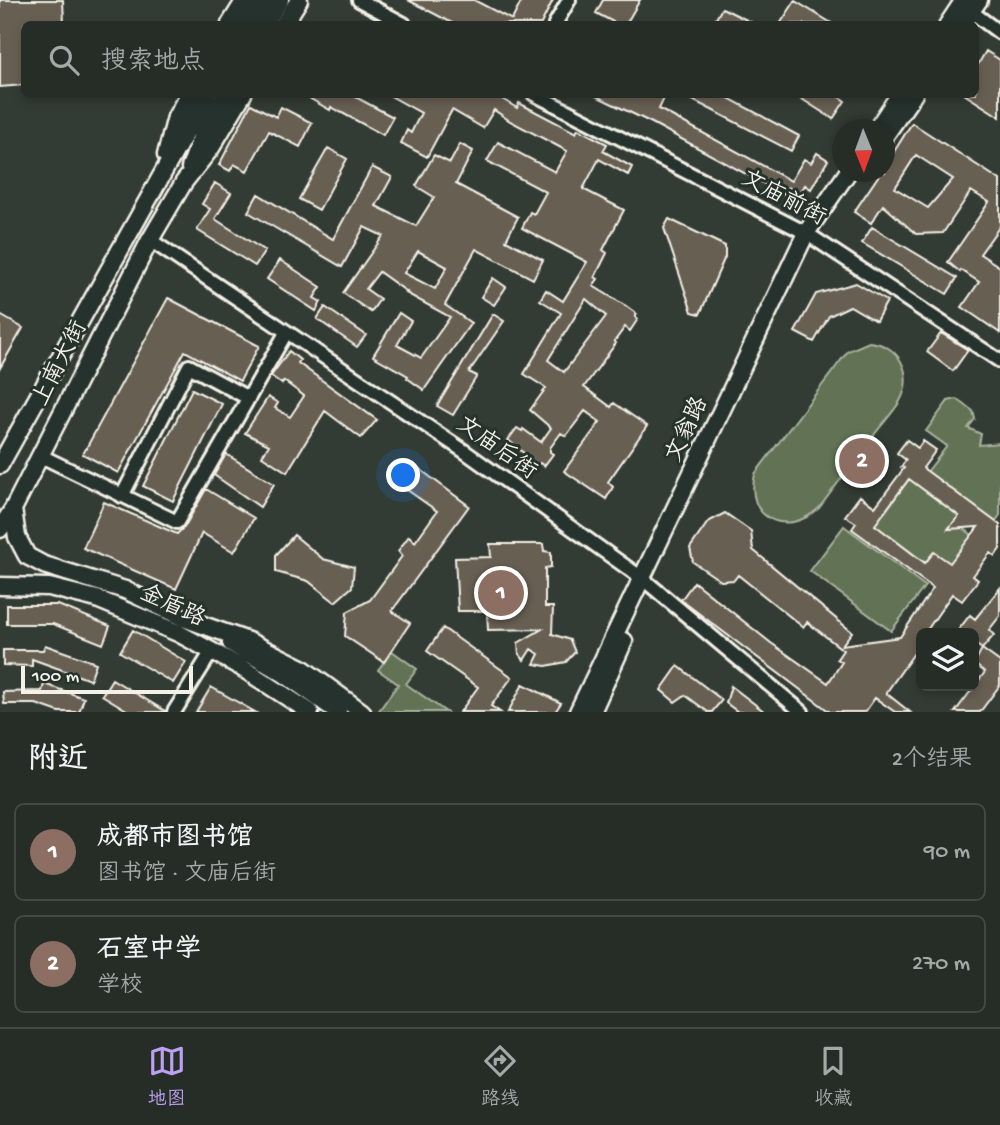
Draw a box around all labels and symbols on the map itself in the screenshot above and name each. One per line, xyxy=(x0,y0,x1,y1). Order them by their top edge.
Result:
north arrow xyxy=(832,119,895,182)
street label: 文庙前街 xyxy=(736,165,830,233)
street label: 上南大街 xyxy=(27,316,94,411)
street label: 文翁路 xyxy=(660,393,715,467)
street label: 文庙后街 xyxy=(451,411,542,486)
pin: 2 xyxy=(839,435,885,487)
your location xyxy=(386,458,420,492)
pin: 1 xyxy=(478,567,524,619)
street label: 金盾路 xyxy=(135,579,209,634)
scale bar xyxy=(21,663,192,695)

